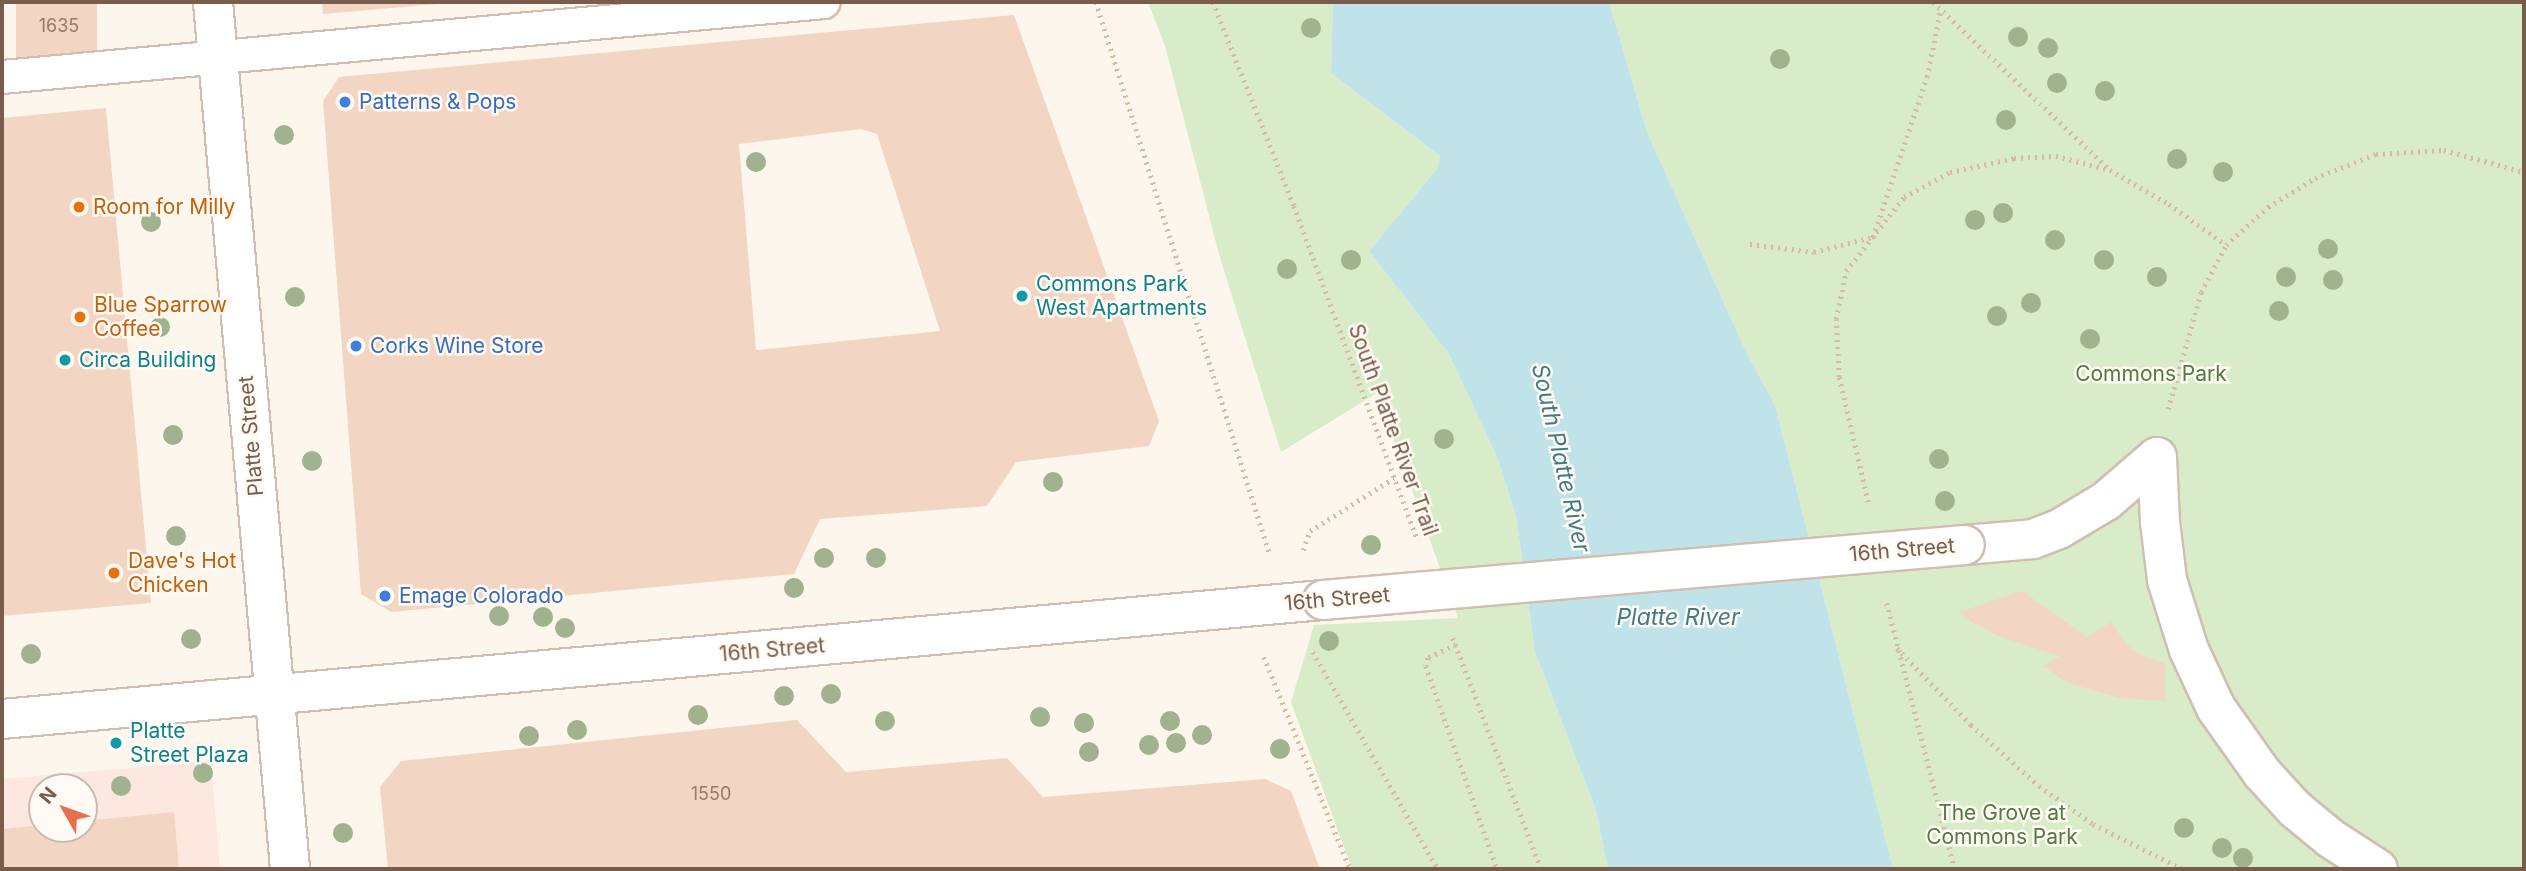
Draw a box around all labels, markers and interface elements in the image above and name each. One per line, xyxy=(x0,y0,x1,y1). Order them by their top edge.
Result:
house number: 1635 xyxy=(39,15,79,37)
place label: Patterns & Pops xyxy=(359,89,516,115)
marker: Patterns & Pops xyxy=(337,94,353,110)
place label: Room for Milly xyxy=(93,194,235,220)
marker: Room for Milly xyxy=(71,199,87,215)
place label: Commons Park West Apartments xyxy=(1036,271,1207,321)
marker: Commons Park West Apartments xyxy=(1014,288,1030,304)
place label: Blue Sparrow Coffee xyxy=(94,292,227,342)
marker: Blue Sparrow Coffee xyxy=(72,309,88,325)
street label: South Platte River Trail xyxy=(1343,321,1443,539)
place label: Corks Wine Store xyxy=(370,333,544,359)
marker: Corks Wine Store xyxy=(348,338,364,354)
place label: Circa Building xyxy=(79,347,216,373)
marker: Circa Building xyxy=(57,352,73,368)
water label: South Platte River xyxy=(1526,361,1596,555)
park label: Commons Park xyxy=(2075,361,2227,387)
street label: Platte Street xyxy=(233,375,269,497)
street label: 16th Street xyxy=(1848,533,1956,567)
place label: Dave's Hot Chicken xyxy=(128,548,236,598)
marker: Dave's Hot Chicken xyxy=(106,565,122,581)
street label: 16th Street xyxy=(1283,582,1391,616)
place label: Emage Colorado xyxy=(399,583,564,609)
marker: Emage Colorado xyxy=(377,588,393,604)
water label: Platte River xyxy=(1616,603,1740,631)
street label: 16th Street xyxy=(718,633,826,667)
place label: Platte Street Plaza xyxy=(130,718,249,768)
marker: Platte Street Plaza xyxy=(108,735,124,751)
north arrow xyxy=(28,773,98,843)
text: N xyxy=(35,783,62,808)
house number: 1550 xyxy=(691,783,731,805)
park label: The Grove at Commons Park xyxy=(1926,800,2078,850)

